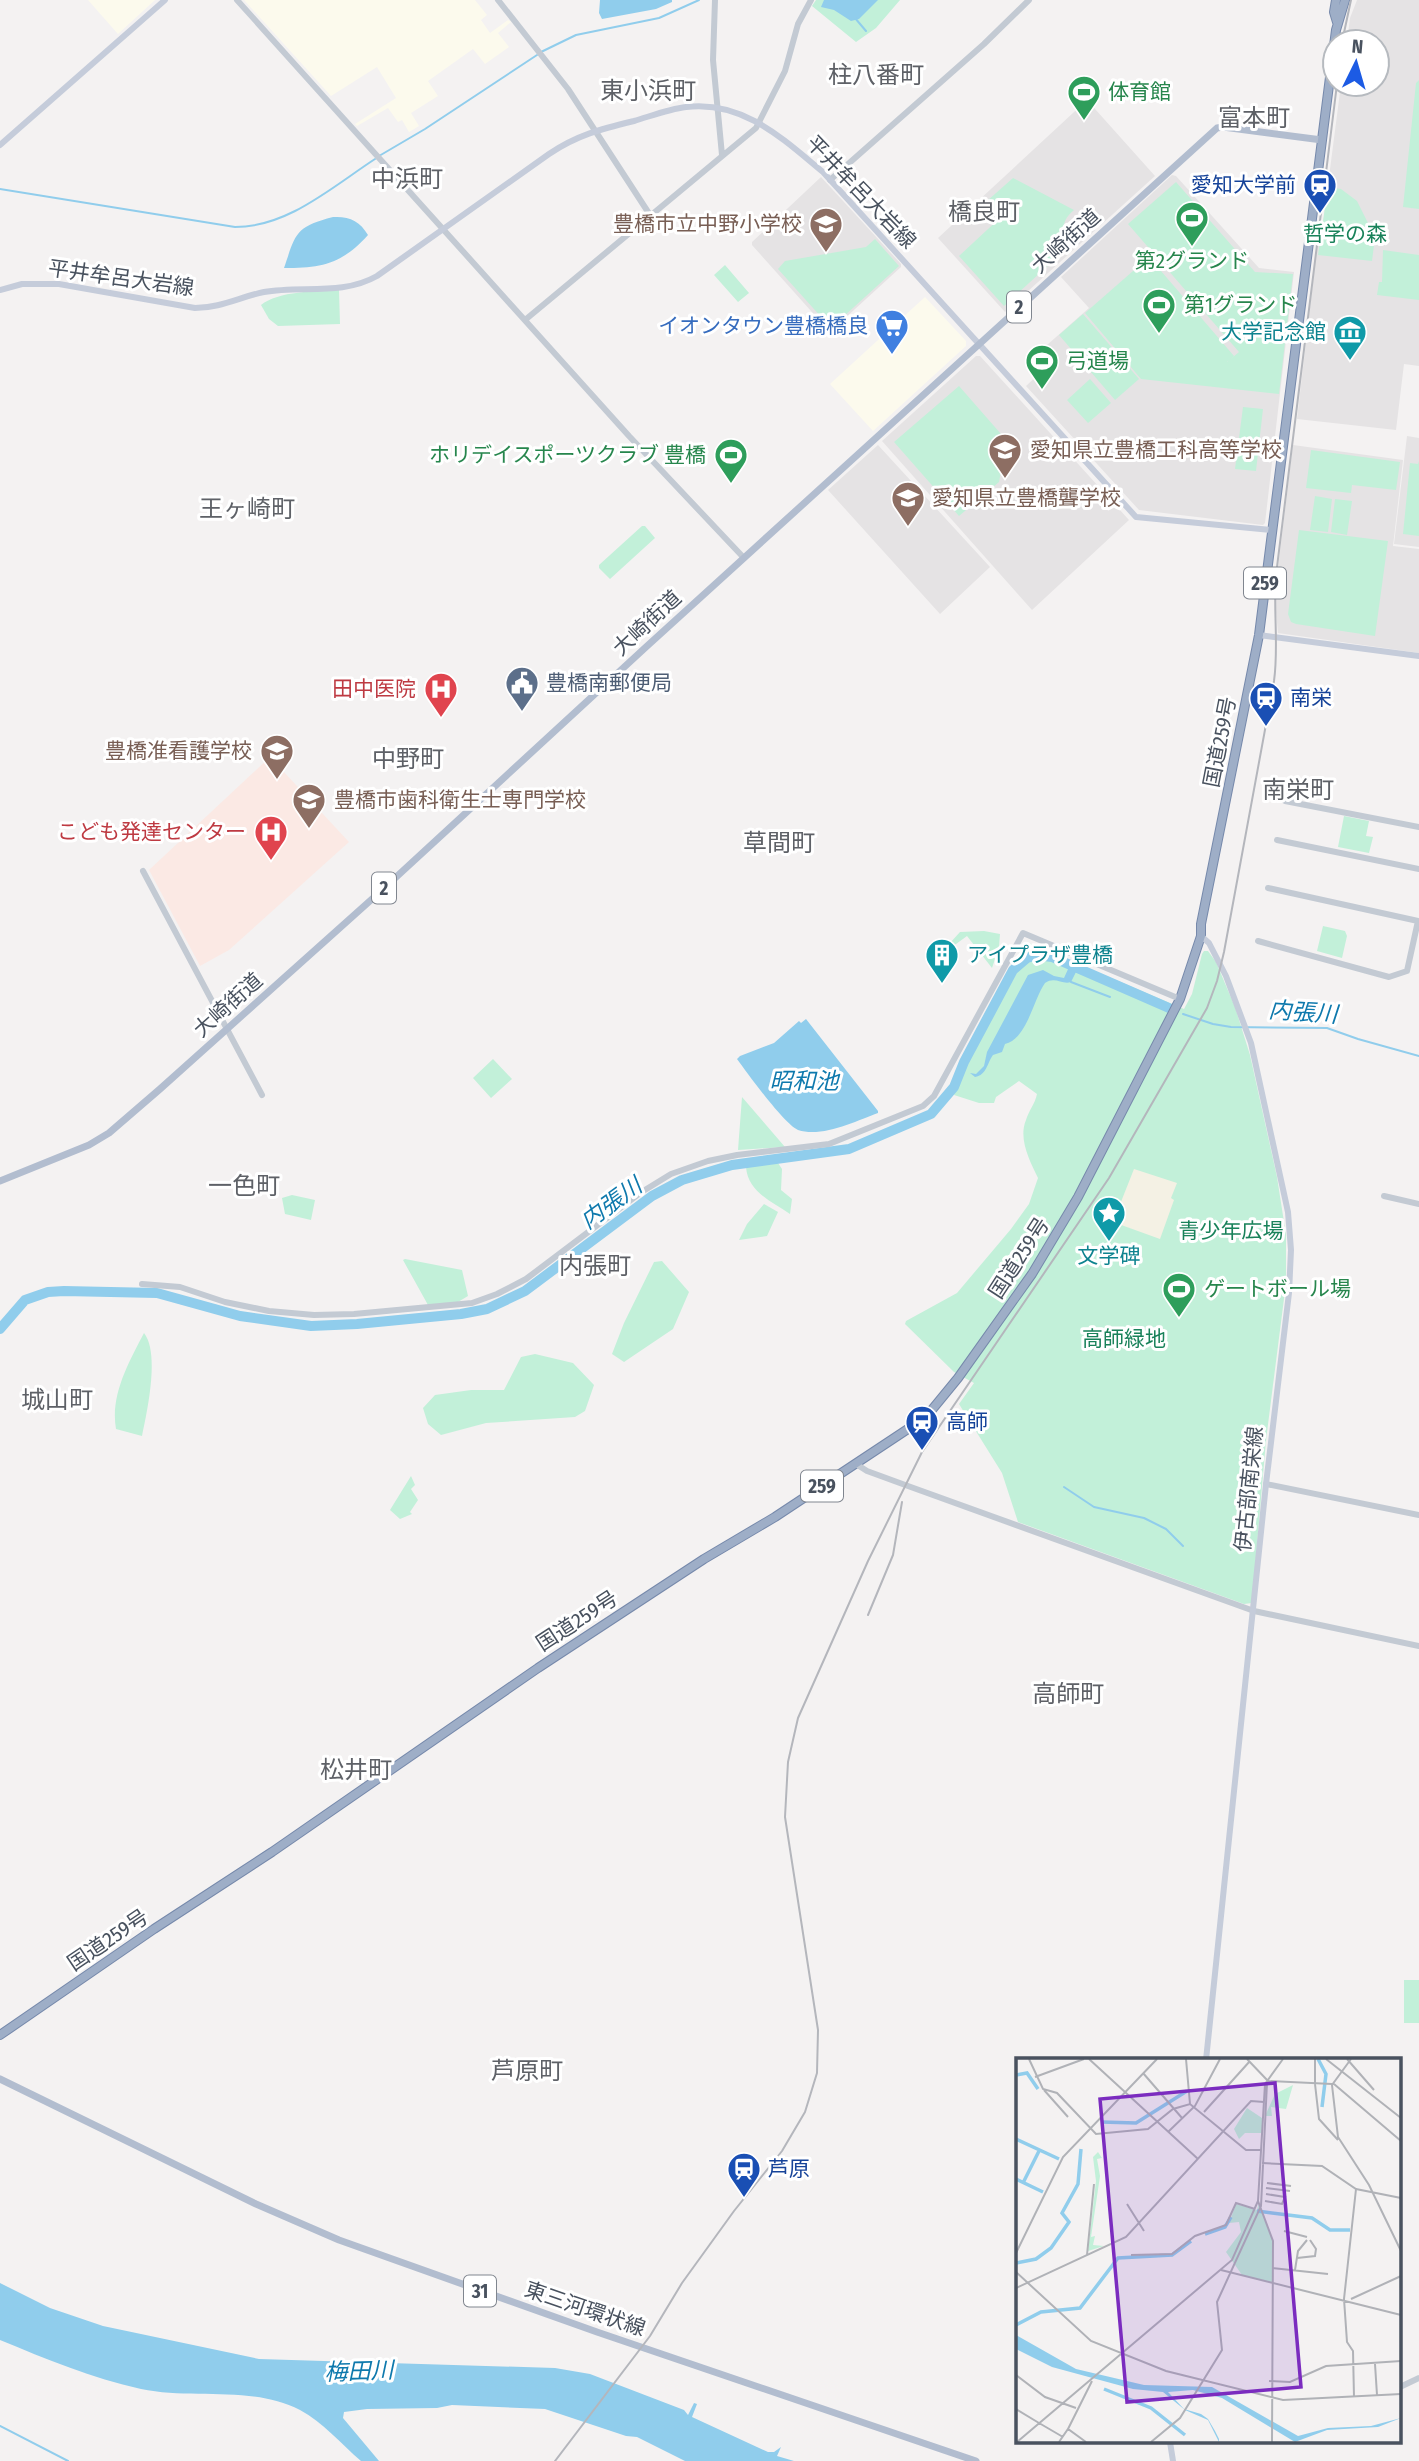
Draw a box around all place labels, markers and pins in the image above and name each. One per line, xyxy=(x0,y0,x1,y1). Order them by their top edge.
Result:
sports icon: 体育館 xyxy=(1065,73,1103,122)
place label: 体育館 xyxy=(1108,79,1171,105)
station icon: 愛知大学前 xyxy=(1301,166,1339,215)
place label: 愛知大学前 xyxy=(1191,172,1296,198)
sports icon: 第2グランド xyxy=(1173,199,1211,248)
school or university icon: 豊橋市立中野小学校 xyxy=(807,205,845,254)
place label: 豊橋市立中野小学校 xyxy=(613,211,802,237)
place label: 第2グランド xyxy=(1135,248,1249,274)
sports icon: 第1グランド xyxy=(1140,286,1178,335)
place label: 第1グランド xyxy=(1184,292,1297,318)
supermarket icon: イオンタウン豊橋橋良 xyxy=(873,307,911,356)
place label: イオンタウン豊橋橋良 xyxy=(658,313,868,339)
museum icon: 大学記念館 xyxy=(1331,313,1369,362)
place label: 大学記念館 xyxy=(1221,319,1326,345)
sports icon: 弓道場 xyxy=(1023,342,1061,391)
place label: 弓道場 xyxy=(1066,348,1129,374)
school or university icon: 愛知県立豊橋工科高等学校 xyxy=(986,431,1024,480)
sports icon: ホリデイスポーツクラブ 豊橋 xyxy=(712,436,750,485)
place label: 愛知県立豊橋工科高等学校 xyxy=(1030,437,1282,463)
place label: ホリデイスポーツクラブ 豊橋 xyxy=(429,442,706,468)
school or university icon: 愛知県立豊橋聾学校 xyxy=(889,479,927,528)
place label: 愛知県立豊橋聾学校 xyxy=(932,485,1121,511)
public building icon: 豊橋南郵便局 xyxy=(503,664,541,713)
hospital icon: 田中医院 xyxy=(422,670,460,719)
place label: 豊橋南郵便局 xyxy=(546,670,672,696)
place label: 田中医院 xyxy=(332,676,416,702)
station icon: 南栄 xyxy=(1247,679,1285,728)
place label: 南栄 xyxy=(1290,685,1332,711)
school or university icon: 豊橋准看護学校 xyxy=(258,732,296,781)
place label: 豊橋准看護学校 xyxy=(105,738,252,764)
school or university icon: 豊橋市歯科衛生士専門学校 xyxy=(290,781,328,830)
place label: 豊橋市歯科衛生士専門学校 xyxy=(334,787,586,813)
hospital icon: こども発達センター xyxy=(252,813,290,862)
place label: こども発達センター xyxy=(57,819,246,845)
building icon: アイプラザ豊橋 xyxy=(923,936,961,985)
place label: アイプラザ豊橋 xyxy=(967,942,1113,968)
place icon: 文学碑 xyxy=(1090,1194,1128,1243)
place label: 文学碑 xyxy=(1078,1243,1141,1269)
sports icon: ゲートボール場 xyxy=(1160,1270,1198,1319)
place label: ゲートボール場 xyxy=(1204,1276,1351,1302)
station icon: 高師 xyxy=(903,1403,941,1452)
place label: 高師 xyxy=(946,1409,988,1435)
station icon: 芦原 xyxy=(725,2150,763,2199)
place label: 芦原 xyxy=(768,2156,810,2182)

